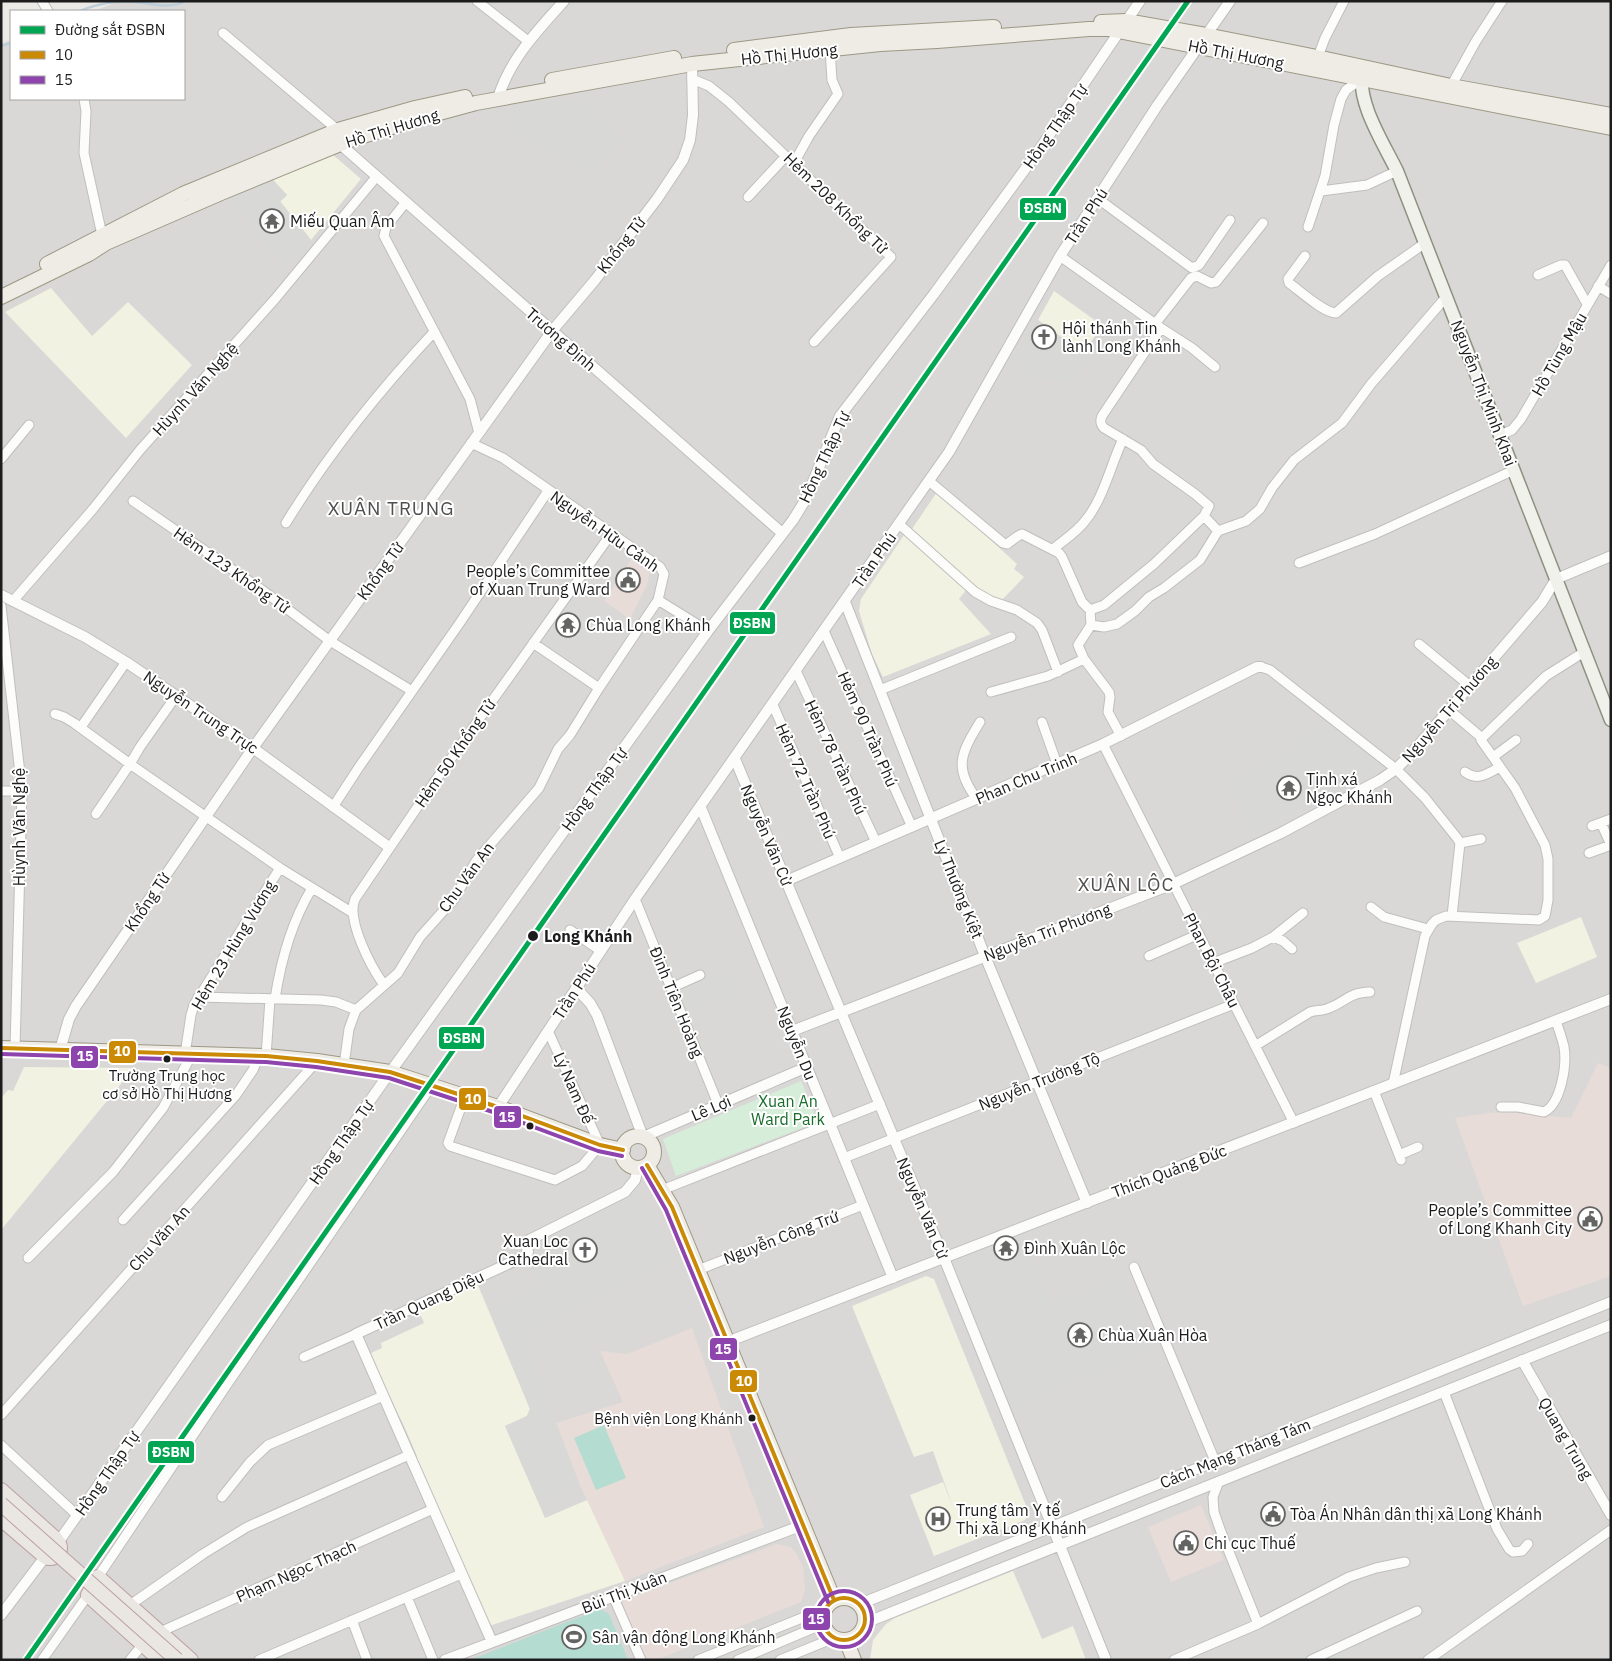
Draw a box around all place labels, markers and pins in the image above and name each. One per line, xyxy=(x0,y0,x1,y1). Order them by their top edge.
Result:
temple icon: Miếu Quan Âm xyxy=(259,208,285,234)
place label: Miếu Quan Âm xyxy=(290,211,395,231)
place label: Hội thánh Tin lành Long Khánh xyxy=(1062,318,1181,356)
church icon: Hội thánh Tin lành Long Khánh xyxy=(1031,324,1057,350)
place label: People’s Committee of Xuan Trung Ward xyxy=(466,561,610,599)
public building icon: People’s Committee of Xuan Trung Ward xyxy=(615,567,641,593)
temple icon: Chùa Long Khánh xyxy=(555,612,581,638)
place label: Chùa Long Khánh xyxy=(586,615,711,635)
place label: Tịnh xá Ngọc Khánh xyxy=(1306,769,1392,807)
temple icon: Tịnh xá Ngọc Khánh xyxy=(1276,775,1302,801)
place label: Long Khánh xyxy=(544,926,632,946)
marker: Long Khánh xyxy=(526,929,540,943)
marker: Trường Trung học cơ sở Hồ Thị Hương xyxy=(162,1054,172,1064)
place label: Trường Trung học cơ sở Hồ Thị Hương xyxy=(102,1066,232,1103)
unlabelled marker xyxy=(525,1121,535,1131)
place label: People’s Committee of Long Khanh City xyxy=(1428,1200,1572,1238)
public building icon: People’s Committee of Long Khanh City xyxy=(1577,1206,1603,1232)
place label: Xuan Loc Cathedral xyxy=(498,1231,568,1269)
temple icon: Đình Xuân Lộc xyxy=(993,1235,1019,1261)
church icon: Xuan Loc Cathedral xyxy=(572,1237,598,1263)
place label: Đình Xuân Lộc xyxy=(1024,1238,1126,1258)
temple icon: Chùa Xuân Hòa xyxy=(1067,1322,1093,1348)
place label: Chùa Xuân Hòa xyxy=(1098,1325,1208,1345)
place label: Bệnh viện Long Khánh xyxy=(594,1409,743,1428)
marker: Bệnh viện Long Khánh xyxy=(747,1413,757,1423)
place label: Trung tâm Y tế Thị xã Long Khánh xyxy=(956,1500,1087,1538)
public building icon: Tòa Án Nhân dân thị xã Long Khánh xyxy=(1260,1501,1286,1527)
place label: Tòa Án Nhân dân thị xã Long Khánh xyxy=(1290,1503,1542,1524)
hospital icon: Trung tâm Y tế Thị xã Long Khánh xyxy=(925,1506,951,1532)
public building icon: Chi cục Thuế xyxy=(1173,1530,1199,1556)
place label: Chi cục Thuế xyxy=(1204,1533,1296,1553)
sports icon: Sân vận động Long Khánh xyxy=(561,1624,587,1650)
place label: Sân vận động Long Khánh xyxy=(592,1627,776,1647)

